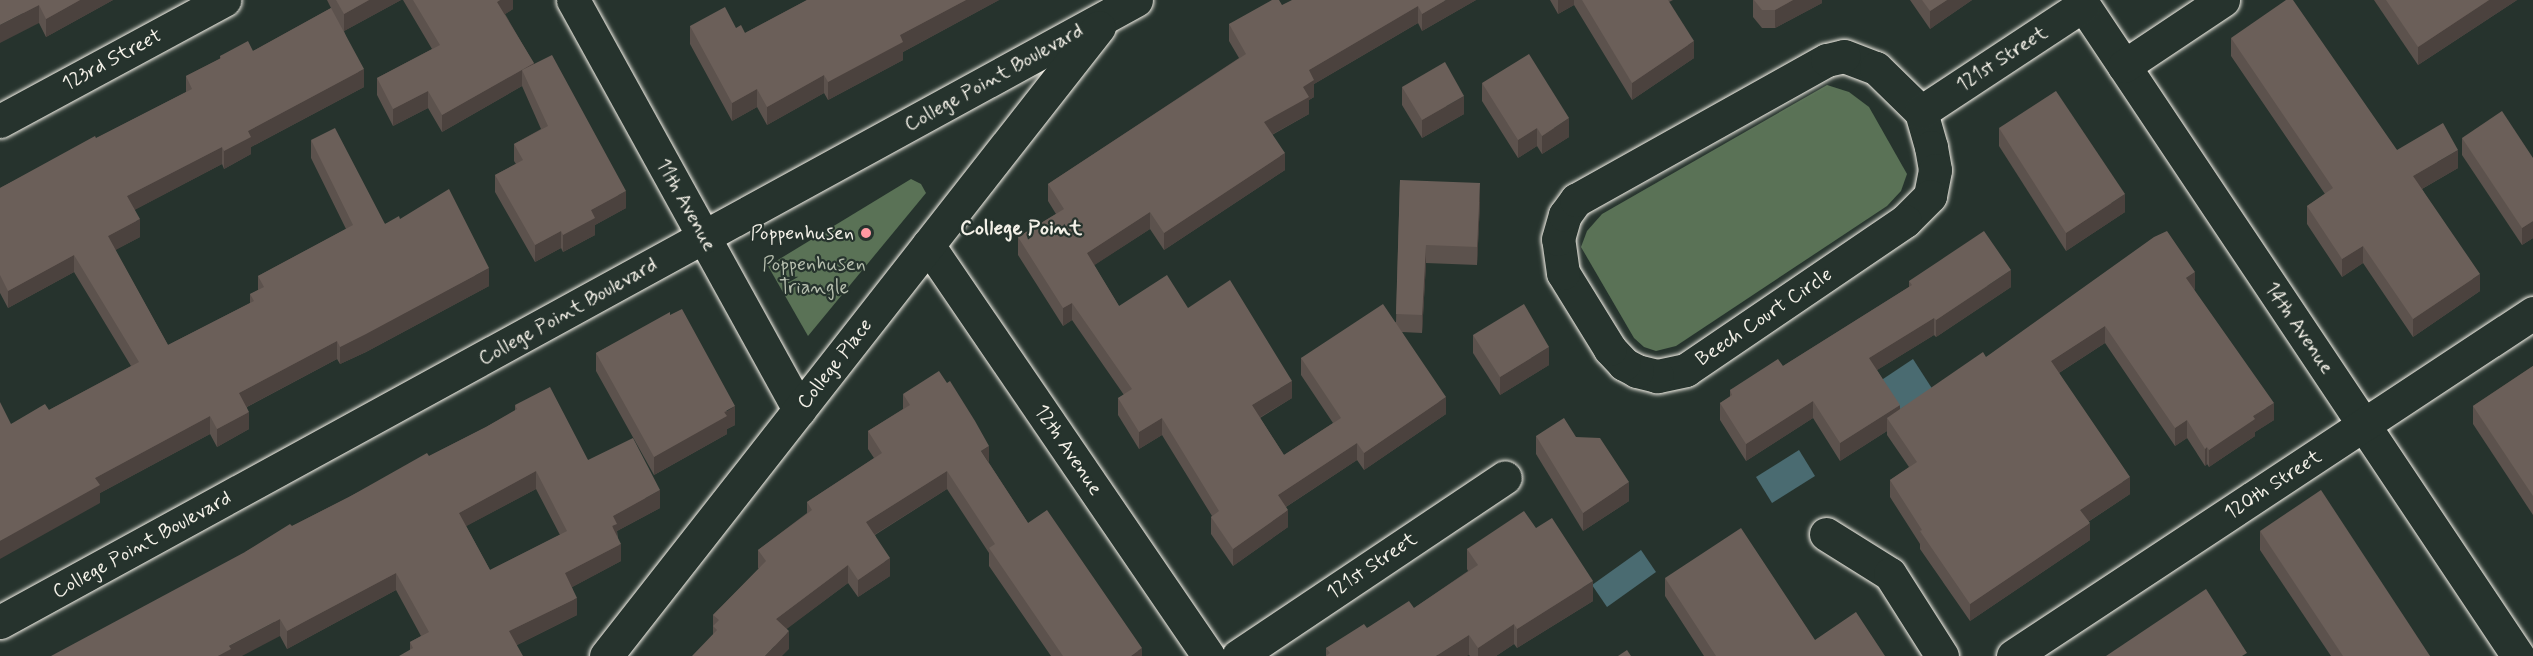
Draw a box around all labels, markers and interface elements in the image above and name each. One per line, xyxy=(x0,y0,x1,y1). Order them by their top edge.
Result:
street label: College Point Boulevard xyxy=(904,21,1084,135)
street label: 121st Street xyxy=(1952,21,2052,97)
street label: 123rd Street xyxy=(59,24,165,96)
street label: 11th Avenue xyxy=(651,154,721,256)
district label: College Point xyxy=(964,215,1078,241)
place label: Poppenhusen xyxy=(751,221,854,245)
marker: Poppenhusen xyxy=(859,226,873,240)
park label: Poppenhusen Triangle xyxy=(762,253,866,300)
street label: College Point Boulevard xyxy=(478,255,658,369)
street label: Beech Court Circle xyxy=(1691,262,1837,372)
street label: 14th Avenue xyxy=(2259,277,2339,379)
street label: College Place xyxy=(792,314,878,414)
street label: 12th Avenue xyxy=(1029,400,1107,500)
street label: 120th Street xyxy=(2220,445,2326,525)
street label: College Point Boulevard xyxy=(52,488,232,602)
street label: 121st Street xyxy=(1322,527,1422,605)

